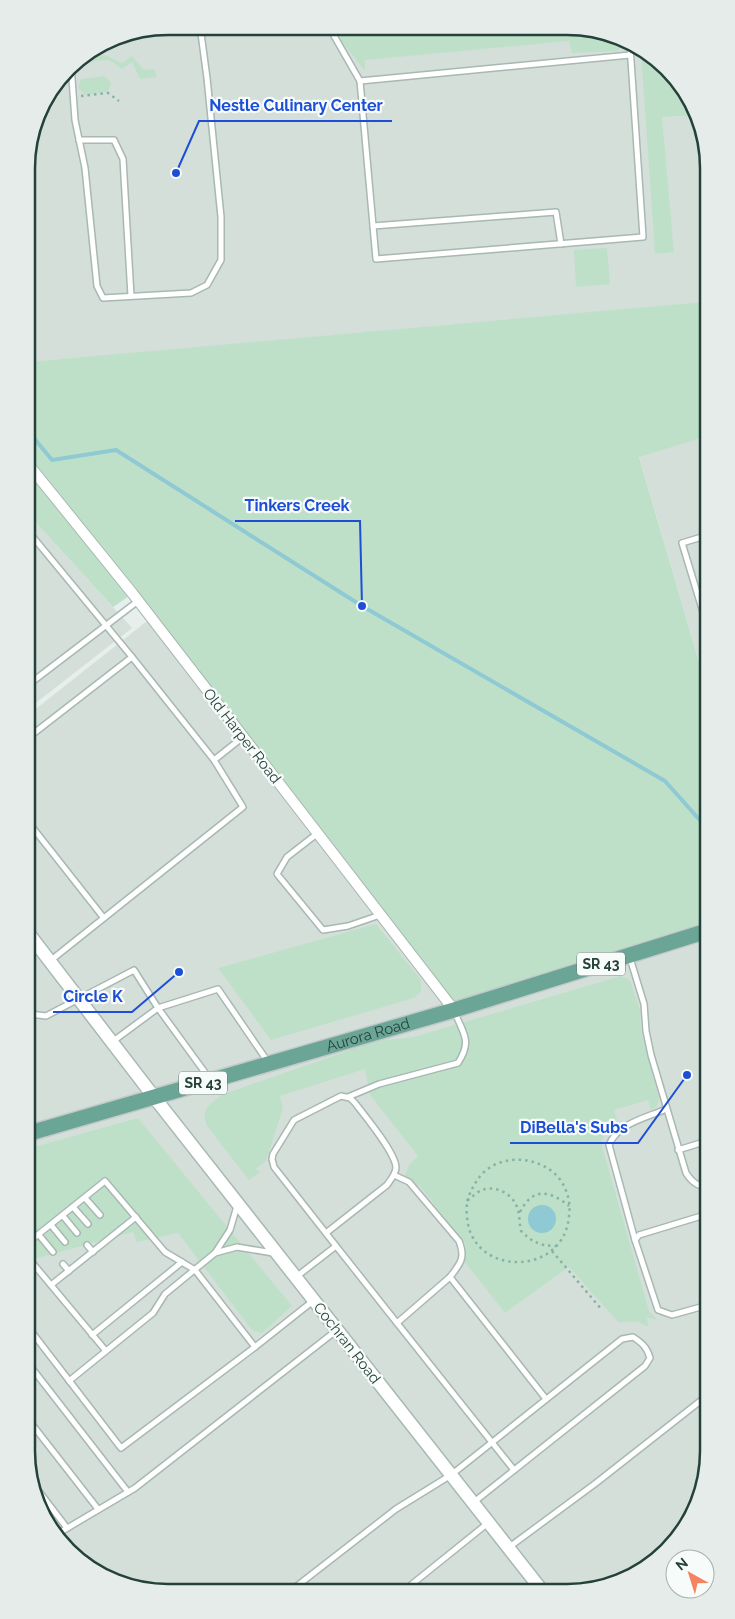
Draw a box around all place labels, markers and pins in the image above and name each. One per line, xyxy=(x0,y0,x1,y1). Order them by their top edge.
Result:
callout: Nestle Culinary Center xyxy=(199,90,392,121)
callout: Tinkers Creek xyxy=(235,490,360,521)
callout: Circle K xyxy=(53,981,132,1012)
callout: DiBella's Subs xyxy=(510,1112,638,1143)

